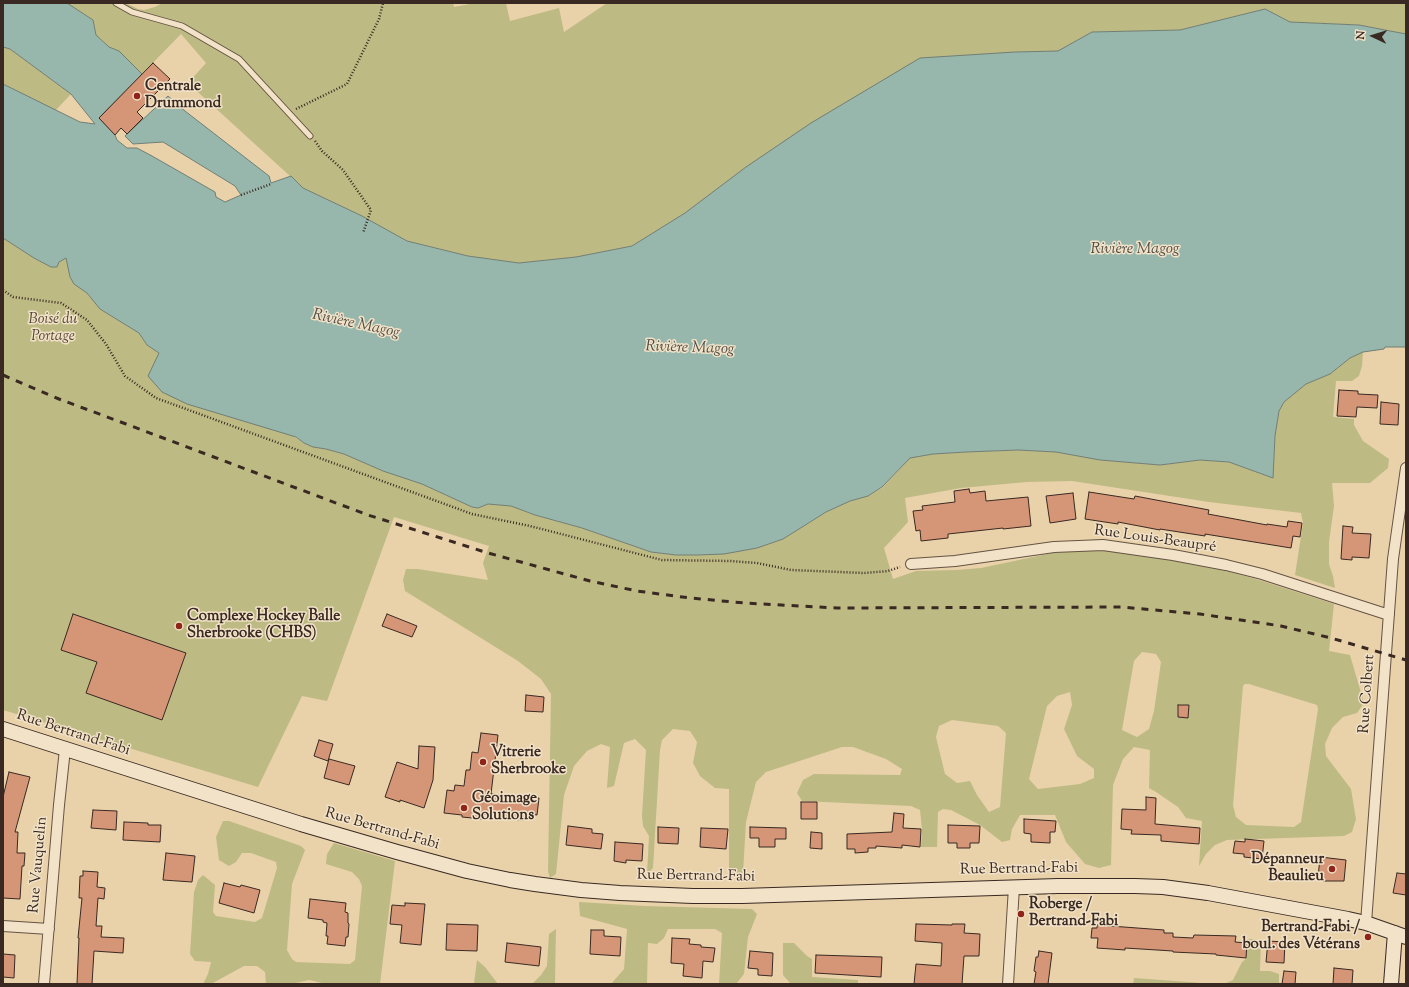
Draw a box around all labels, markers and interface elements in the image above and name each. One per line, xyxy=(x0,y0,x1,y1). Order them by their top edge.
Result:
north arrow xyxy=(1353,16,1393,56)
text: N xyxy=(1353,30,1369,40)
place label: Centrale Drummond xyxy=(145,78,221,113)
marker: Centrale Drummond xyxy=(132,91,142,101)
water label: Rivière Magog xyxy=(1090,240,1180,260)
water label: Rivière Magog xyxy=(310,306,402,344)
park label: Boisé du Portage xyxy=(29,311,77,346)
water label: Rivière Magog xyxy=(645,338,735,360)
street label: Rue Louis-Beaupré xyxy=(1093,523,1217,557)
place label: Complexe Hockey Balle Sherbrooke (CHBS) xyxy=(187,608,340,643)
marker: Complexe Hockey Balle Sherbrooke (CHBS) xyxy=(174,621,184,631)
street label: Rue Colbert xyxy=(1356,654,1380,734)
street label: Rue Bertrand-Fabi xyxy=(14,707,132,761)
place label: Vitrerie Sherbrooke xyxy=(491,744,566,779)
marker: Vitrerie Sherbrooke xyxy=(478,757,488,767)
place label: Géoimage Solutions xyxy=(472,790,537,825)
marker: Géoimage Solutions xyxy=(459,803,469,813)
street label: Rue Bertrand-Fabi xyxy=(323,805,441,855)
street label: Rue Vauquelin xyxy=(26,816,52,914)
place label: Dépanneur Beaulieu xyxy=(1251,851,1324,886)
street label: Rue Bertrand-Fabi xyxy=(960,860,1078,880)
marker: Dépanneur Beaulieu xyxy=(1327,864,1337,874)
street label: Rue Bertrand-Fabi xyxy=(637,867,755,887)
place label: Roberge / Bertrand-Fabi xyxy=(1029,896,1118,931)
marker: Roberge / Bertrand-Fabi xyxy=(1016,909,1026,919)
place label: Bertrand-Fabi / boul. des Vétérans xyxy=(1242,919,1360,954)
marker: Bertrand-Fabi / boul. des Vétérans xyxy=(1363,932,1373,942)

